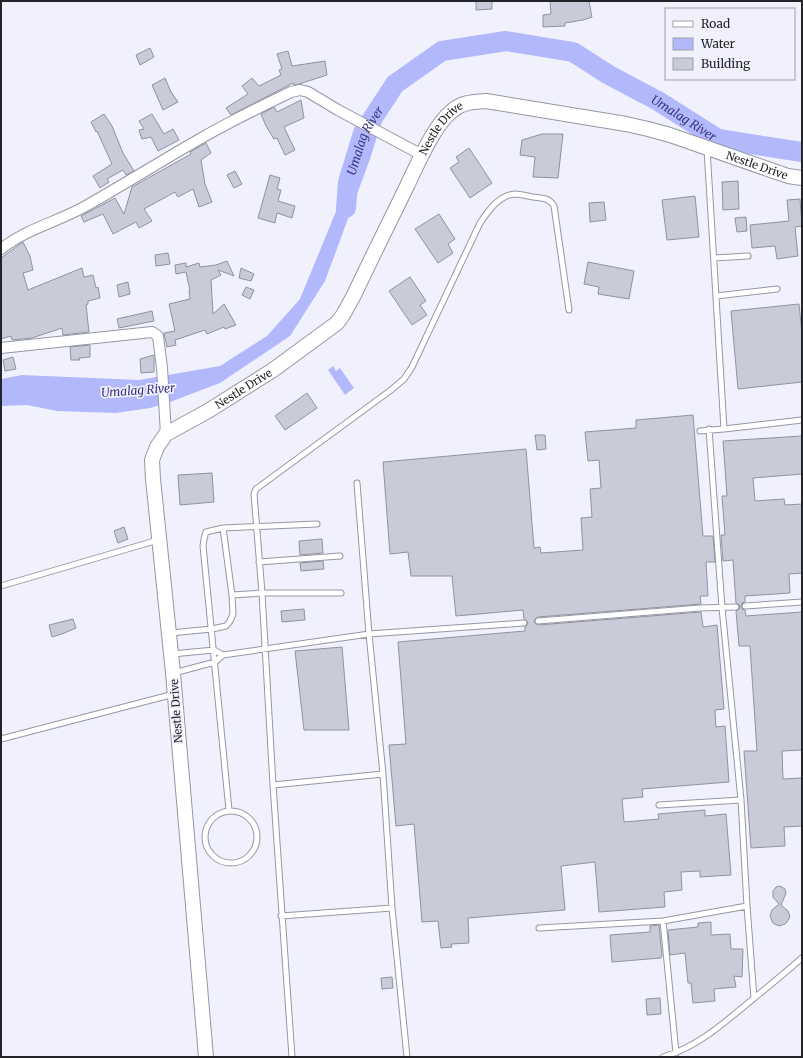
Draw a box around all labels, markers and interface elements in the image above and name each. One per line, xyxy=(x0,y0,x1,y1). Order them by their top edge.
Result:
legend xyxy=(665,8,795,80)
text: Road xyxy=(701,16,730,31)
text: Water xyxy=(700,36,736,51)
text: Building xyxy=(701,56,751,71)
water label: Umalag River xyxy=(649,92,720,144)
street label: Nestle Drive xyxy=(416,98,465,157)
water label: Umalag River xyxy=(343,102,387,177)
street label: Nestle Drive xyxy=(724,148,790,182)
street label: Nestle Drive xyxy=(212,365,275,412)
water label: Umalag River xyxy=(101,380,177,400)
street label: Nestle Drive xyxy=(167,678,185,744)

